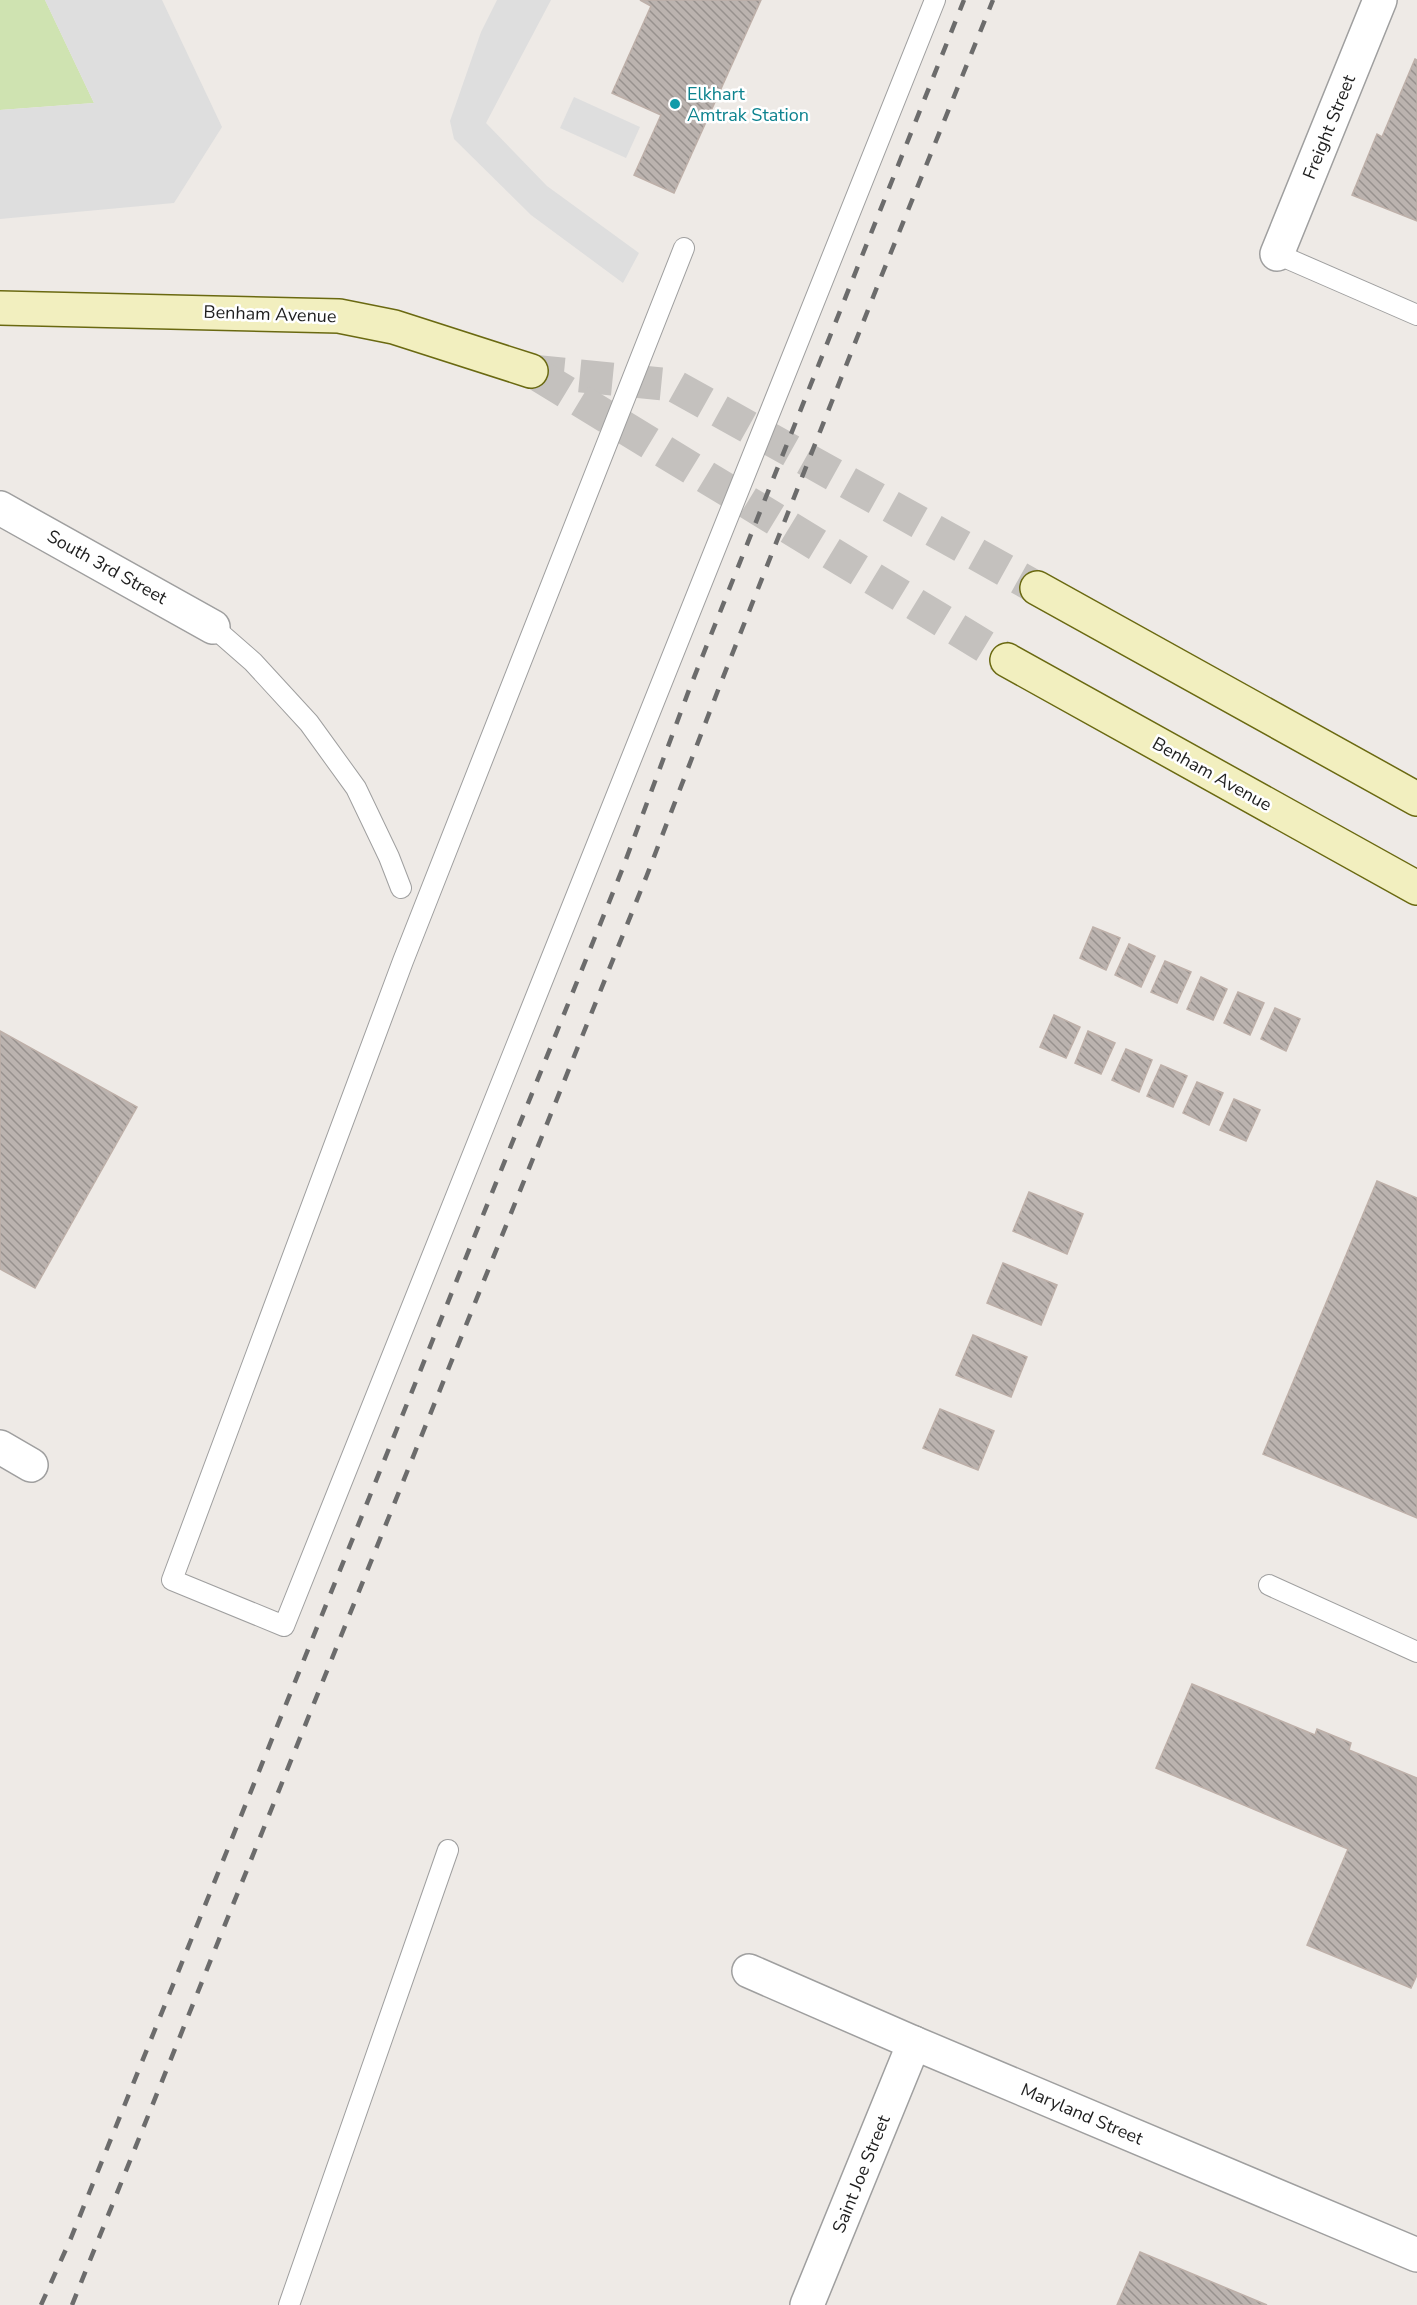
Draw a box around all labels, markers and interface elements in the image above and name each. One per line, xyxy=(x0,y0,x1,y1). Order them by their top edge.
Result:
street label: Freight Street xyxy=(1297,71,1361,183)
place label: Elkhart Amtrak Station xyxy=(687,82,809,127)
marker: Elkhart Amtrak Station xyxy=(668,97,682,111)
street label: Benham Avenue xyxy=(203,300,337,328)
street label: South 3rd Street xyxy=(43,524,172,610)
street label: Benham Avenue xyxy=(1148,731,1276,817)
street label: Maryland Street xyxy=(1017,2077,1147,2151)
street label: Saint Joe Street xyxy=(826,2111,896,2236)

